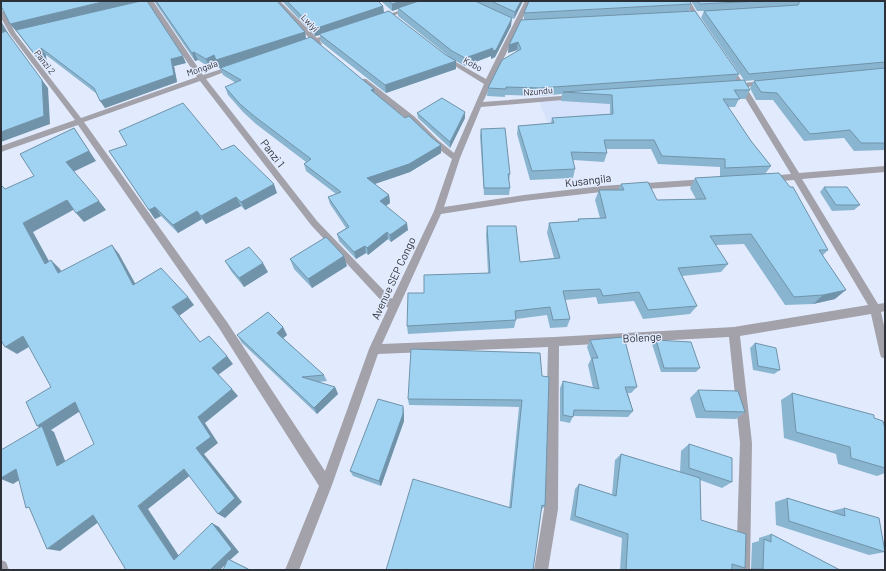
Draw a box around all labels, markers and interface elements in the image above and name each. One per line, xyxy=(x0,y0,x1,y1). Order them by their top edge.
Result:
street label: Lwiyi xyxy=(299,12,321,34)
street label: Panzi 2 xyxy=(32,48,58,76)
street label: Kobo xyxy=(462,54,485,74)
street label: Mongala xyxy=(185,58,219,78)
street label: Nzundu xyxy=(523,84,553,98)
street label: Panzi 1 xyxy=(258,136,288,170)
street label: Kusangila xyxy=(564,171,612,189)
street label: Avenue SEP Congo xyxy=(368,235,418,321)
street label: Bolenge xyxy=(622,329,662,345)

